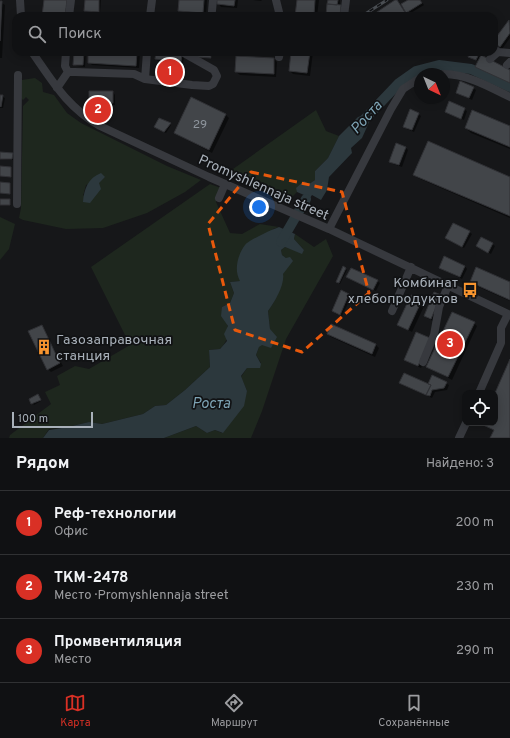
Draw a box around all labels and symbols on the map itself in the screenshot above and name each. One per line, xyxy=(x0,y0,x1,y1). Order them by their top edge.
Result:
pin: 1 xyxy=(157,57,183,87)
north arrow xyxy=(414,68,450,104)
pin: 2 xyxy=(85,95,111,125)
water label: Роста xyxy=(347,97,387,139)
house number: 29 xyxy=(193,117,207,133)
street label: Promyshlennaja street xyxy=(195,152,331,225)
your location xyxy=(249,197,269,217)
place label: Комбинат хлебопродуктов xyxy=(348,275,458,308)
bus stop icon: Комбинат хлебопродуктов xyxy=(461,281,479,299)
pin: 3 xyxy=(437,329,463,359)
place label: Газозаправочная станция xyxy=(56,332,172,365)
building icon: Газозаправочная станция xyxy=(35,338,53,356)
water label: Роста xyxy=(192,395,231,414)
scale bar xyxy=(12,410,93,429)

